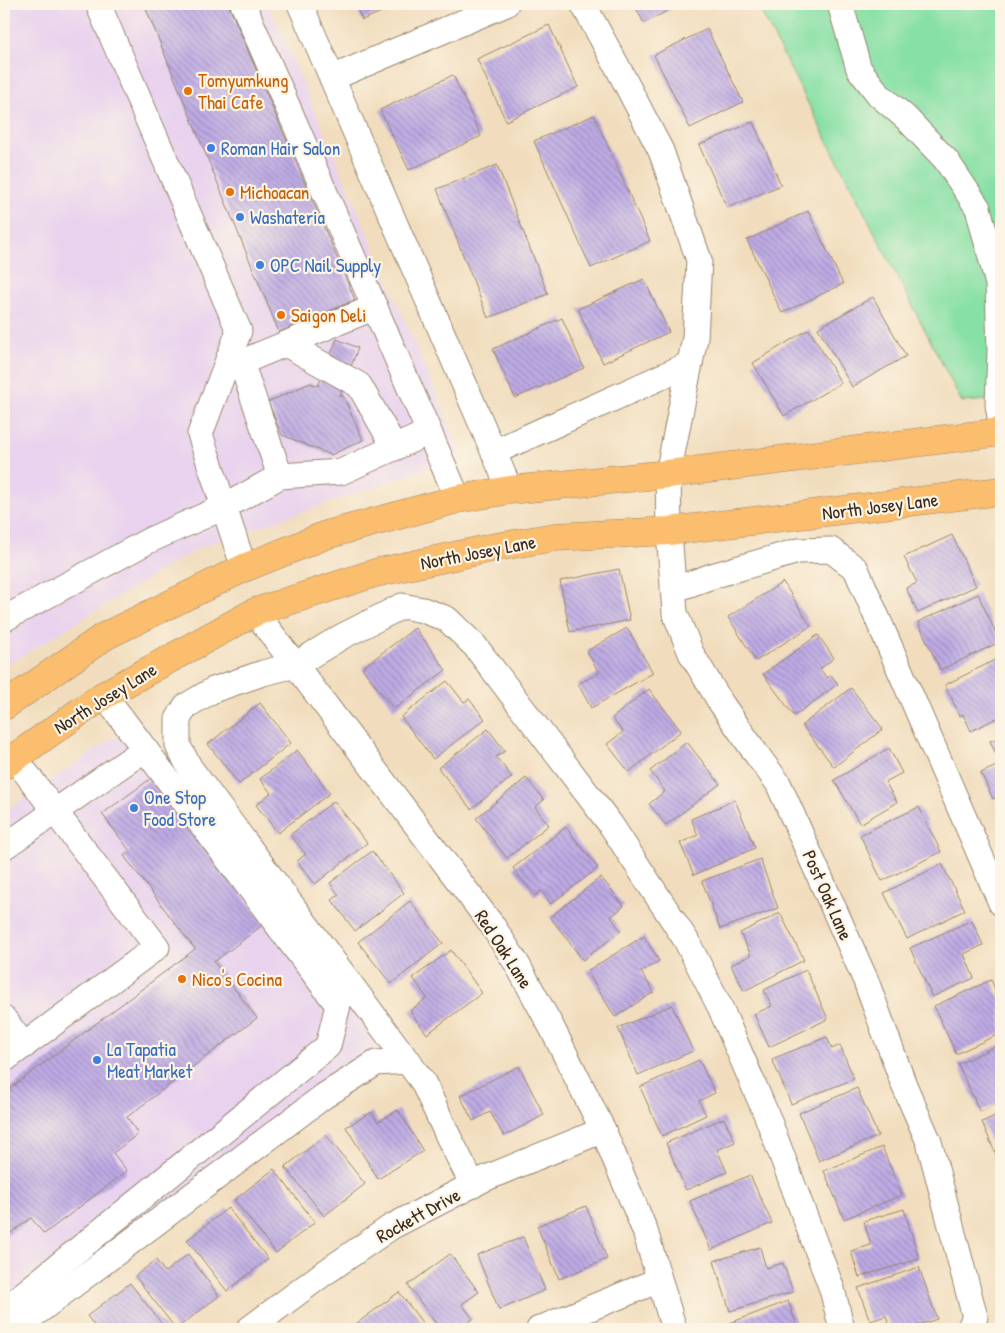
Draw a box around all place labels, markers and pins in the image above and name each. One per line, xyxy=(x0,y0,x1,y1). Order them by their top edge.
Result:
place label: Tomyumkung Thai Cafe xyxy=(198,67,289,115)
marker: Tomyumkung Thai Cafe xyxy=(182,85,194,97)
place label: Roman Hair Salon xyxy=(221,135,340,161)
marker: Roman Hair Salon xyxy=(205,142,217,154)
place label: Michoacan xyxy=(240,179,309,205)
marker: Michoacan xyxy=(224,186,236,198)
place label: Washateria xyxy=(250,204,326,230)
marker: Washateria xyxy=(234,211,246,223)
place label: OPC Nail Supply xyxy=(270,252,381,278)
marker: OPC Nail Supply xyxy=(254,259,266,271)
place label: Saigon Deli xyxy=(291,302,366,328)
marker: Saigon Deli xyxy=(275,309,287,321)
place label: One Stop Food Store xyxy=(143,784,216,832)
marker: One Stop Food Store xyxy=(128,802,140,814)
place label: Nico's Cocina xyxy=(192,966,282,992)
marker: Nico's Cocina xyxy=(176,973,188,985)
place label: La Tapatia Meat Market xyxy=(107,1036,193,1084)
marker: La Tapatia Meat Market xyxy=(91,1054,103,1066)

